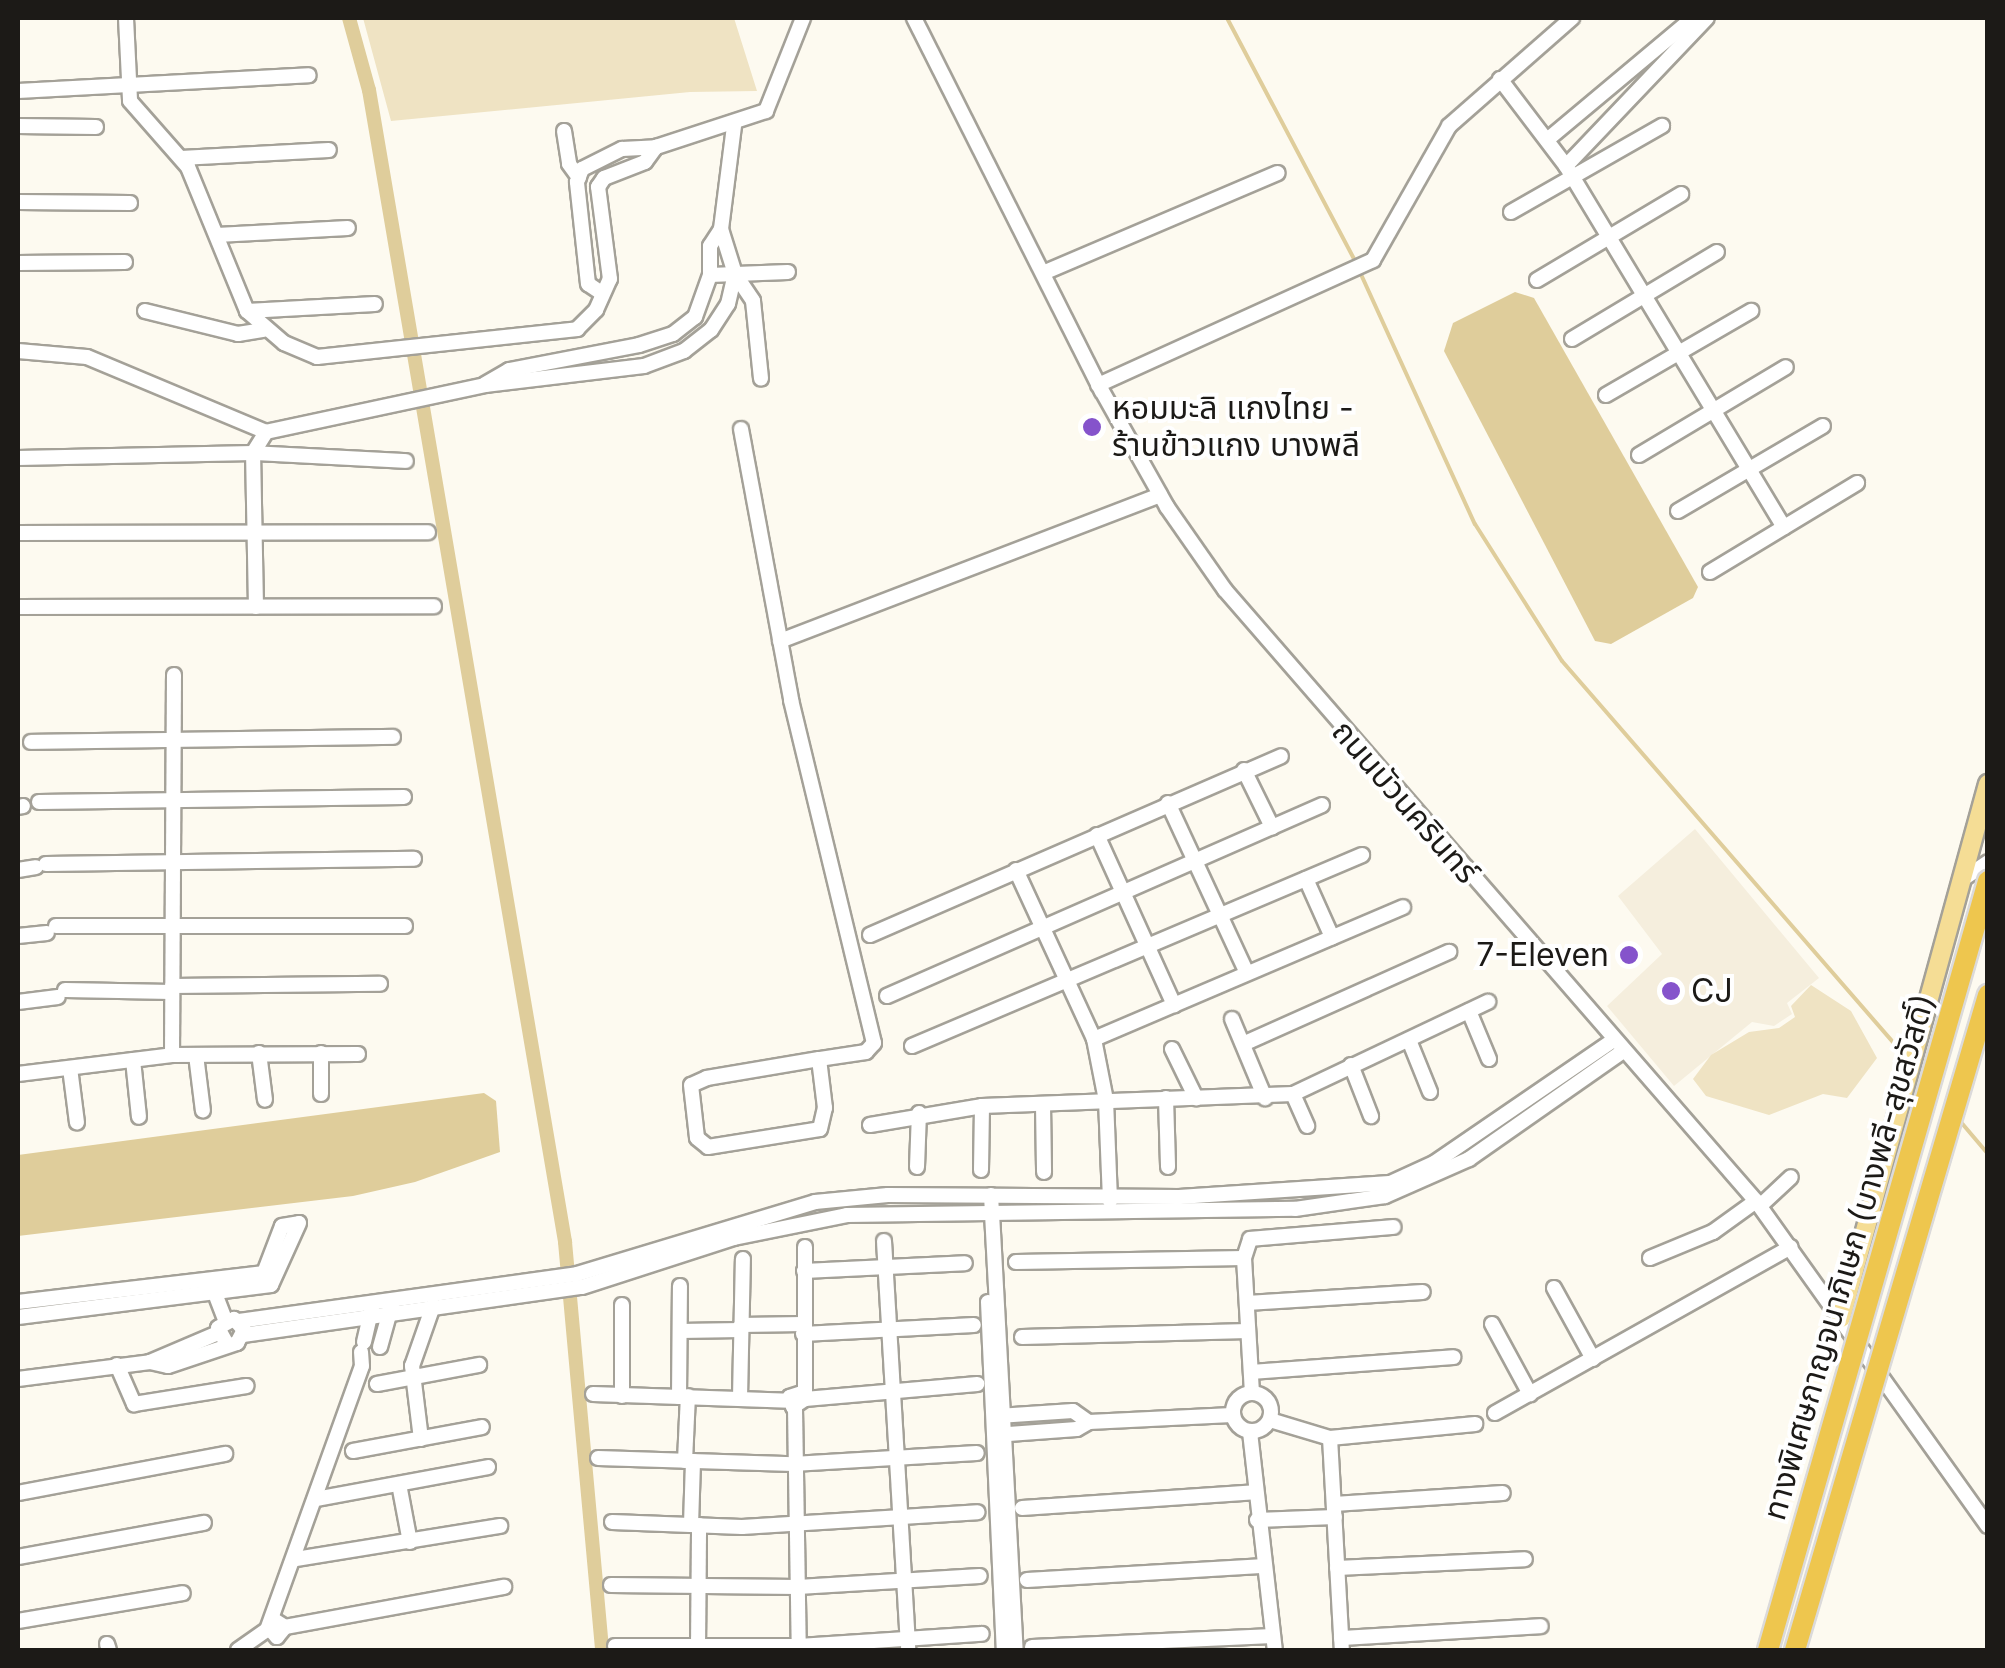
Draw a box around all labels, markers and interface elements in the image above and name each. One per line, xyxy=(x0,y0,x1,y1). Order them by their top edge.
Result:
place label: หอมมะลิ เเกงไทย - ร้านข้าวแกง บางพลี xyxy=(1112,390,1360,465)
marker: หอมมะลิ เเกงไทย - ร้านข้าวแกง บางพลี xyxy=(1081,416,1103,438)
street label: ถนนบัวนครินทร์ xyxy=(1324,713,1486,891)
place label: 7-Eleven xyxy=(1476,936,1609,974)
marker: 7-Eleven xyxy=(1618,944,1640,966)
place label: CJ xyxy=(1691,972,1733,1010)
marker: CJ xyxy=(1660,980,1682,1002)
street label: ทางพิเศษกาญจนาภิเษก (บางพลี-สุขสวัสดิ์) xyxy=(1755,990,1943,1524)

